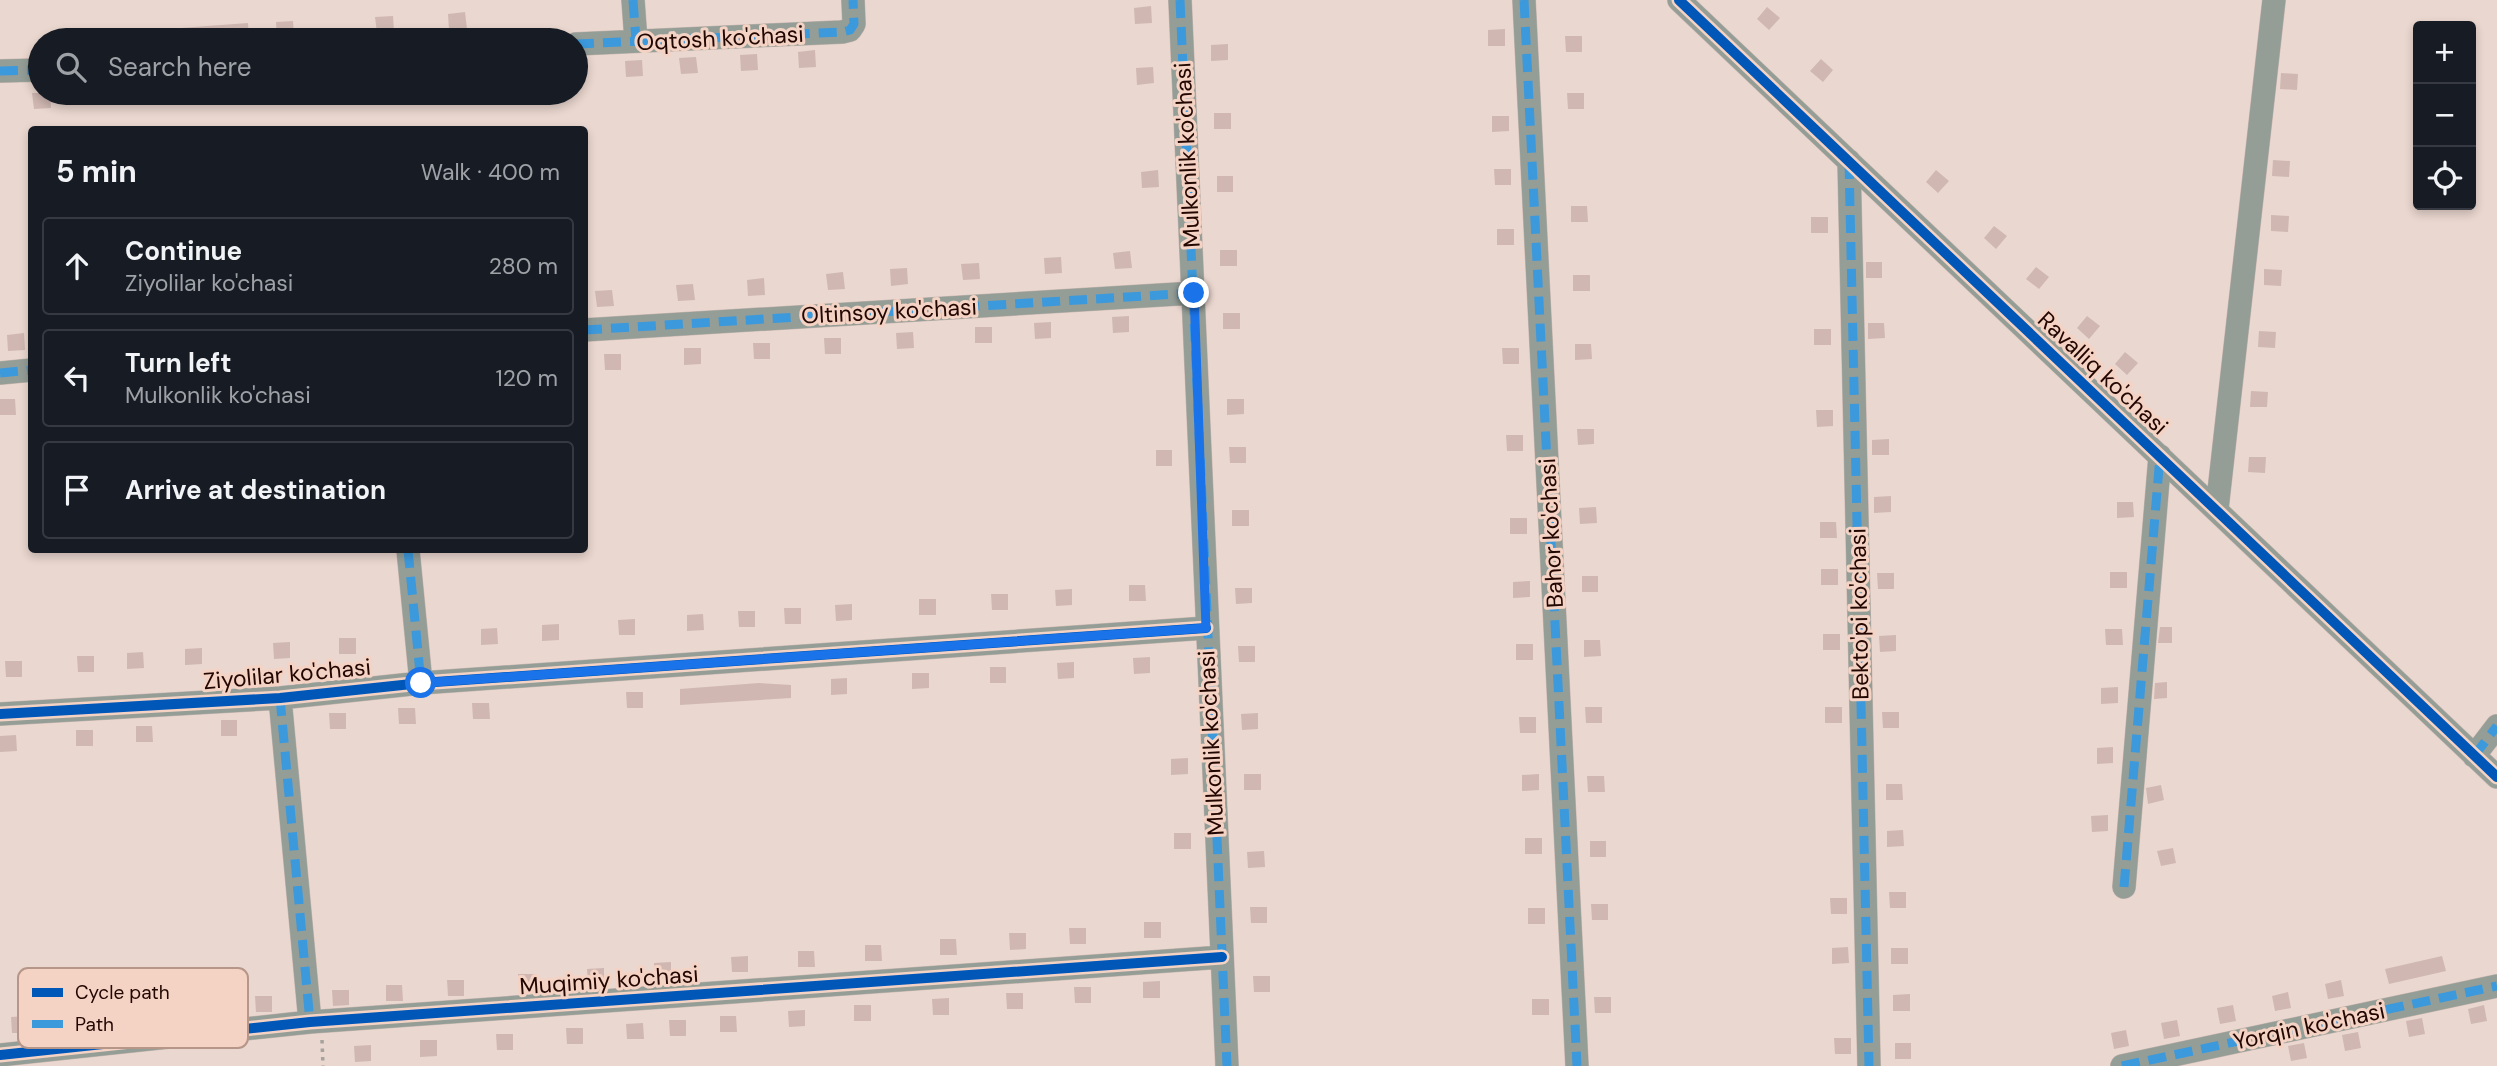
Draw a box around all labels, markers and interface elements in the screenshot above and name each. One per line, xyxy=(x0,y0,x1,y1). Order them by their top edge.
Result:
street label: Oqtosh ko'chasi xyxy=(636,19,804,57)
map controls xyxy=(2413,21,2476,210)
button: + xyxy=(2413,21,2476,84)
search box xyxy=(28,28,588,105)
icon: search xyxy=(52,48,90,86)
text: Search here xyxy=(108,50,251,84)
street label: Mulkonlik ko'chasi xyxy=(1167,62,1207,248)
button: − xyxy=(2413,84,2476,147)
button: locate xyxy=(2413,147,2476,210)
text: 5 min xyxy=(56,152,137,191)
text: Walk · 400 m xyxy=(421,157,560,187)
text: Continue xyxy=(125,234,242,268)
icon: ahead xyxy=(58,247,96,285)
text: 280 m xyxy=(489,251,558,281)
text: Ziyolilar ko'chasi xyxy=(125,268,293,298)
route end xyxy=(1178,277,1209,308)
street label: Oltinsoy ko'chasi xyxy=(800,291,978,331)
street label: Ravalliq ko'chasi xyxy=(2031,305,2175,441)
text: Turn left xyxy=(125,346,232,380)
icon: left xyxy=(58,359,96,397)
text: 120 m xyxy=(495,363,558,393)
text: Mulkonlik ko'chasi xyxy=(125,380,311,410)
street label: Bahor ko'chasi xyxy=(1532,457,1570,609)
icon: arrive xyxy=(58,471,96,509)
text: Arrive at destination xyxy=(125,473,386,507)
street label: Bekto'pi ko'chasi xyxy=(1843,528,1875,700)
street label: Mulkonlik ko'chasi xyxy=(1191,650,1231,836)
street label: Ziyolilar ko'chasi xyxy=(202,652,372,696)
route start xyxy=(405,667,436,698)
street label: Muqimiy ko'chasi xyxy=(518,959,700,1001)
legend xyxy=(18,968,248,1048)
text: Cycle path xyxy=(75,980,170,1005)
street label: Yorqin ko'chasi xyxy=(2230,995,2388,1057)
text: Path xyxy=(75,1012,114,1037)

